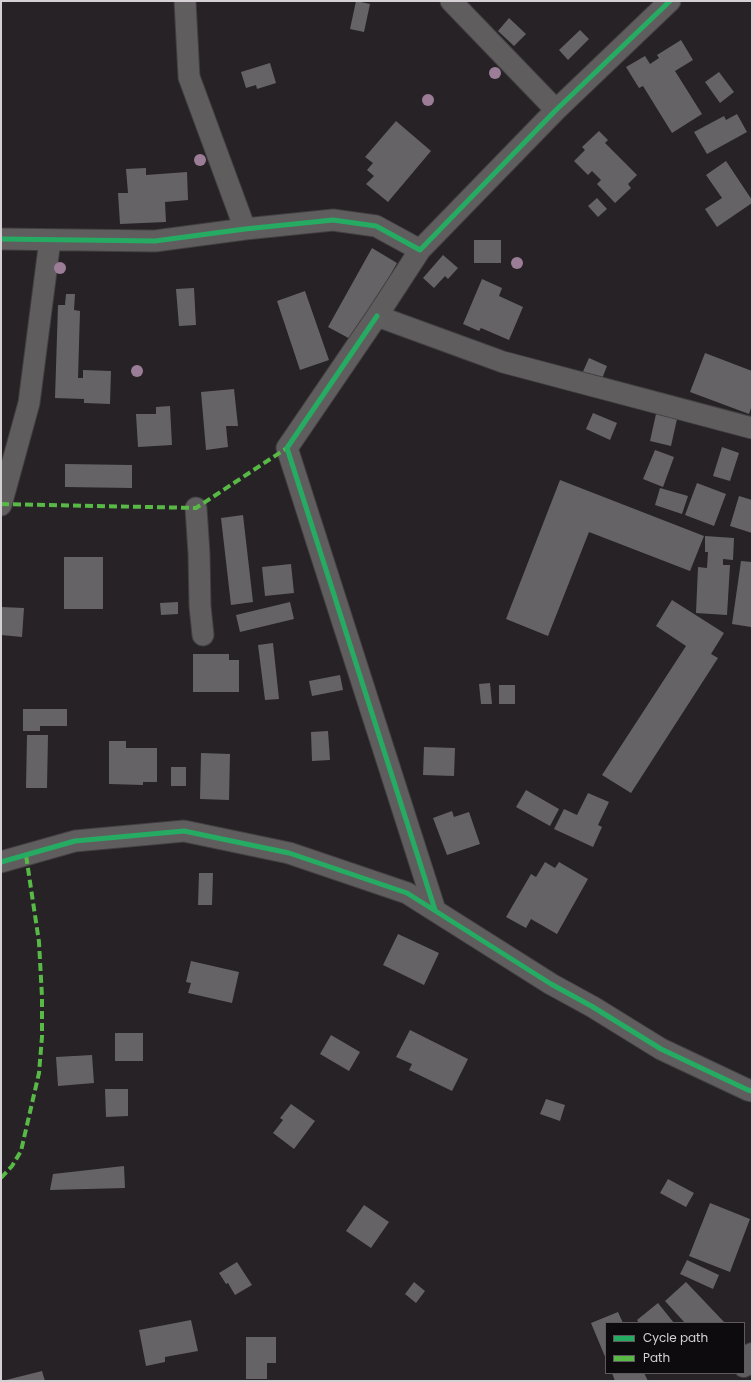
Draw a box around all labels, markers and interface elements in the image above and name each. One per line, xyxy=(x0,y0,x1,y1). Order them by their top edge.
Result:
legend xyxy=(605,1322,745,1374)
text: Cycle path xyxy=(643,1329,708,1346)
text: Path xyxy=(643,1349,670,1366)

